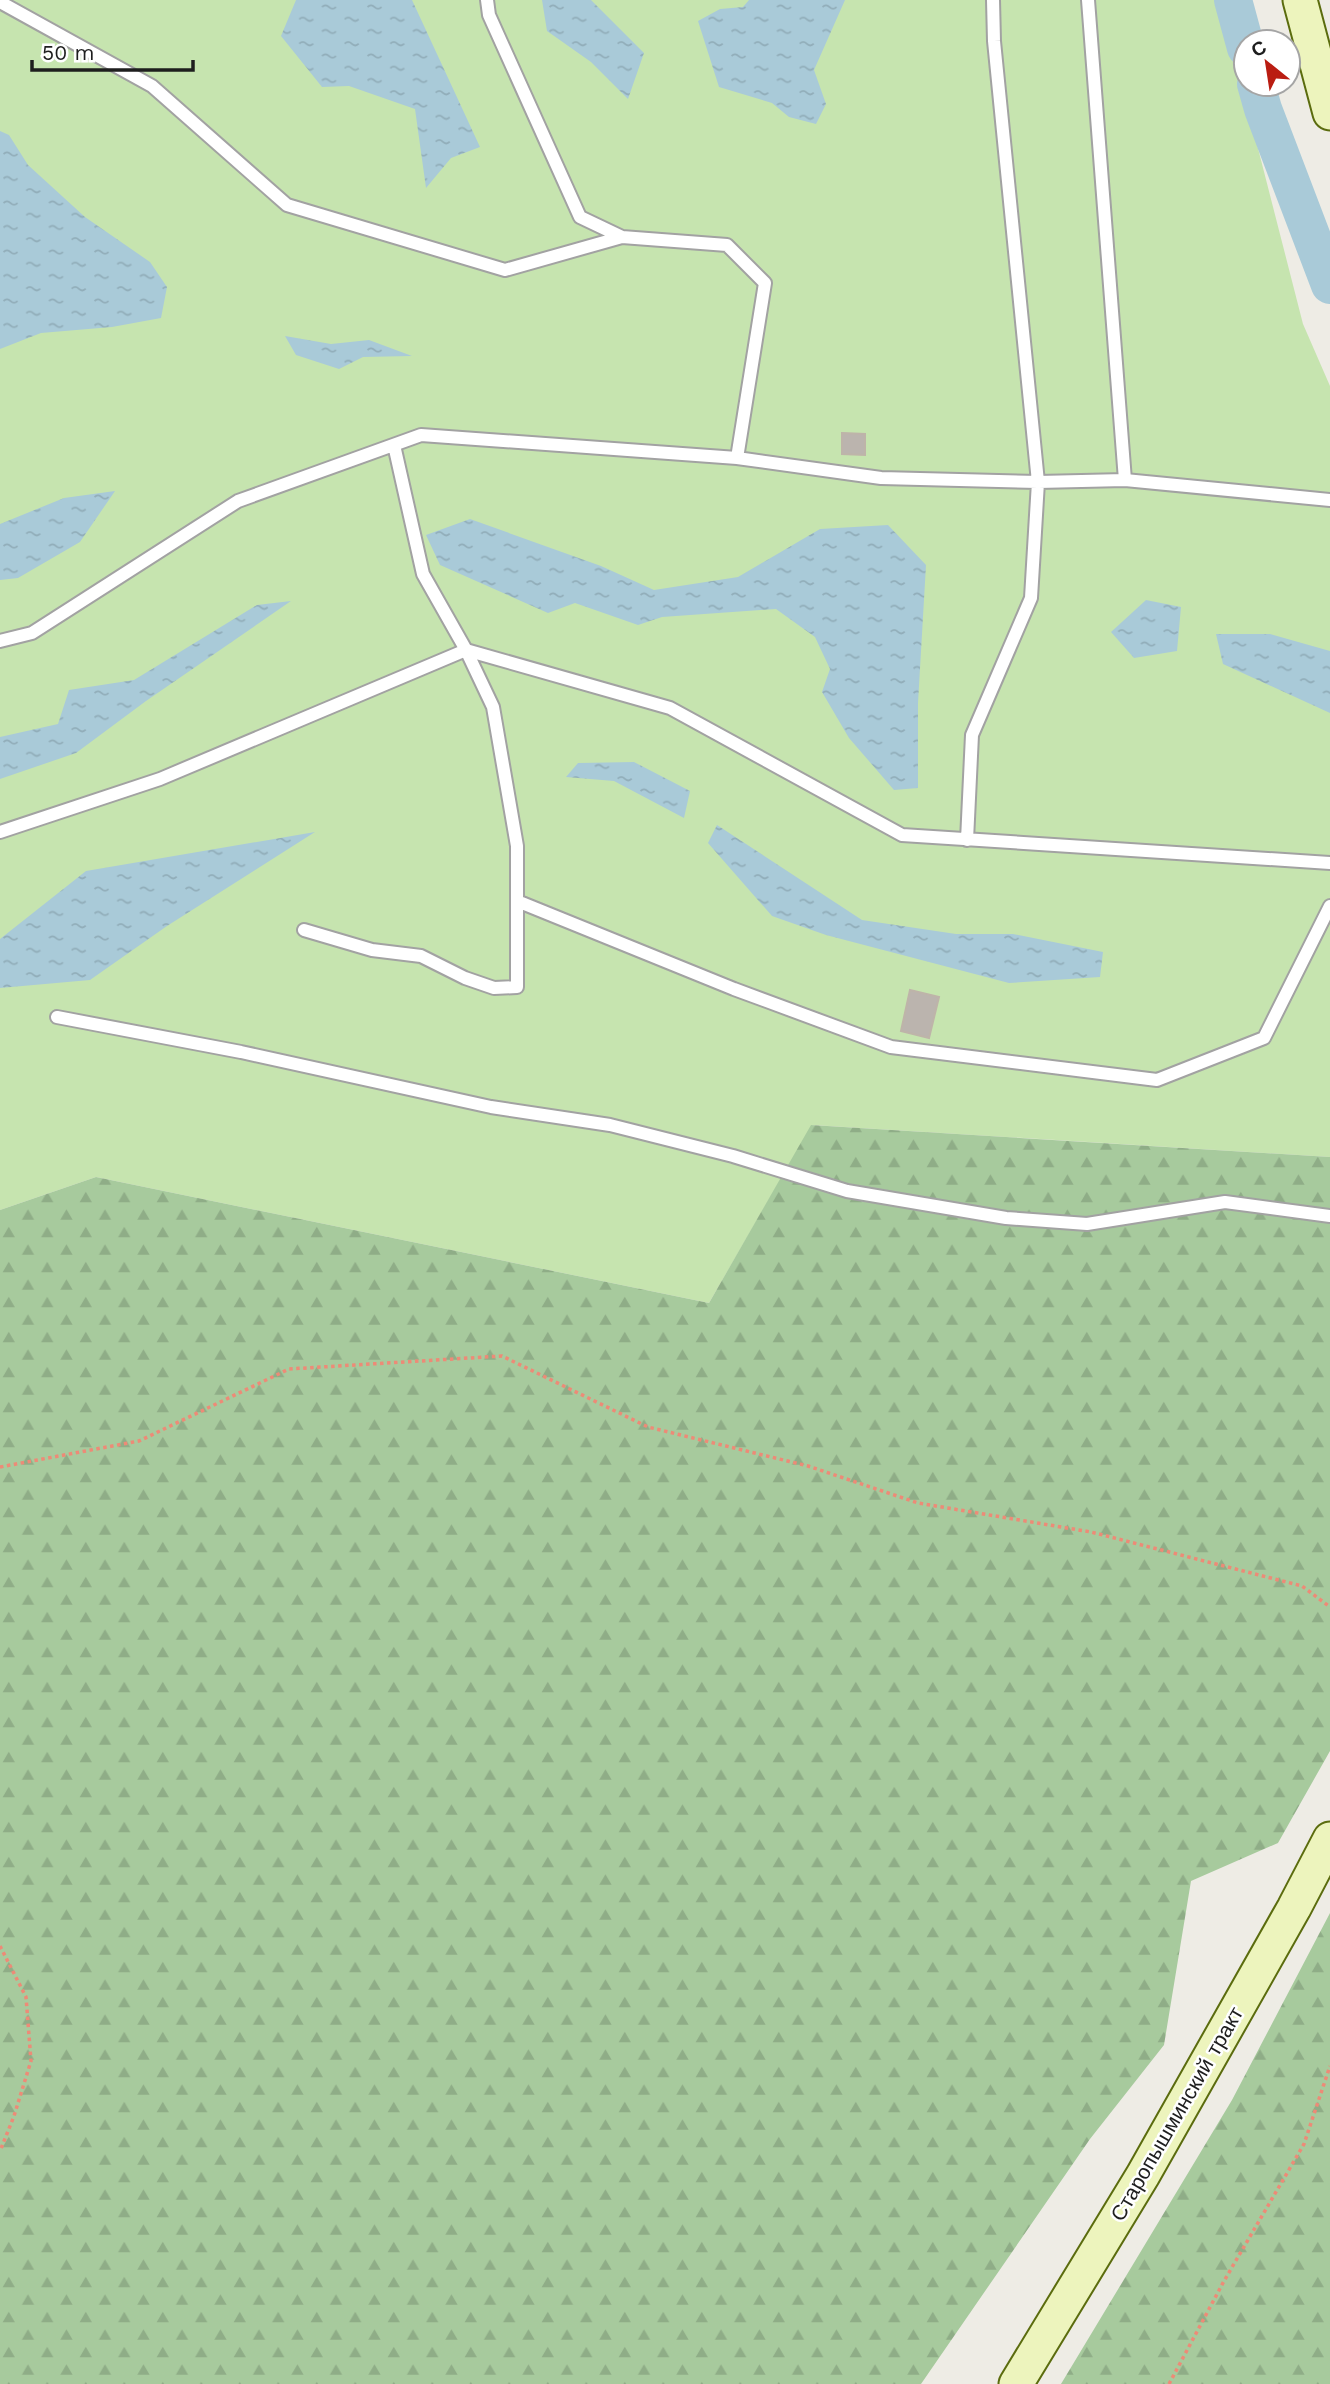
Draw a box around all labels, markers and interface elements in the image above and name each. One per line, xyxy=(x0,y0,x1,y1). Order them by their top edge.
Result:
scale bar xyxy=(32,28,192,72)
north arrow xyxy=(1232,28,1302,98)
text: С xyxy=(1247,35,1271,62)
text: 50 m xyxy=(42,40,94,65)
street label: Старопышминский тракт xyxy=(1105,2002,1248,2225)

